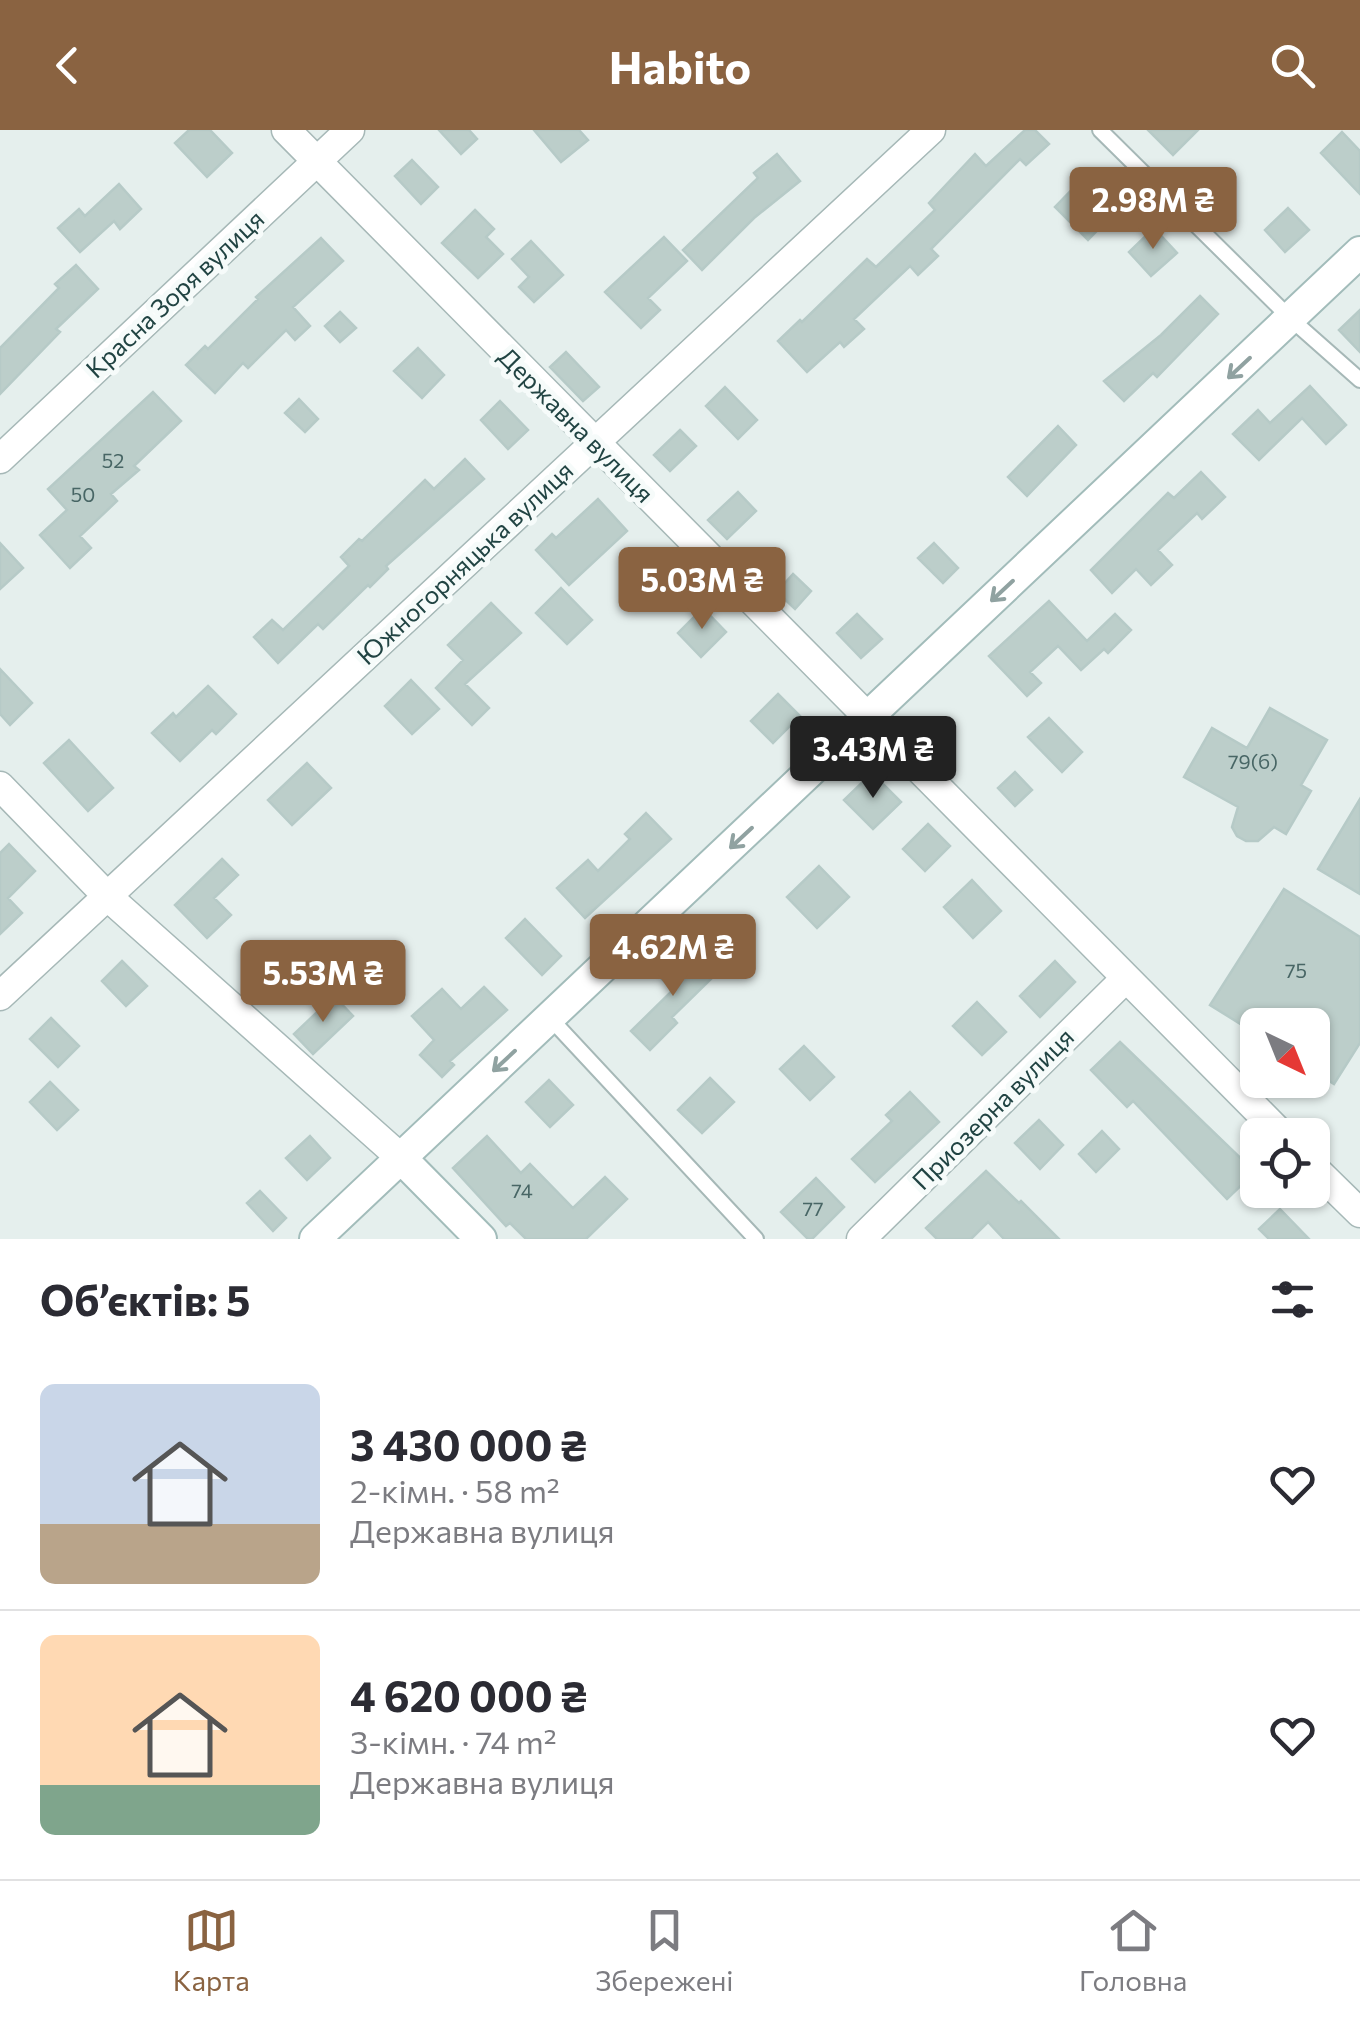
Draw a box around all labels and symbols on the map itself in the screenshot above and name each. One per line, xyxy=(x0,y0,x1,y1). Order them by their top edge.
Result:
pin: 2.98M ₴ xyxy=(1061,167,1245,252)
street label: Красна Зоря вулиця xyxy=(79,203,269,383)
street label: Державна вулиця xyxy=(493,341,660,508)
one-way arrow xyxy=(1227,356,1251,380)
house number: 52 xyxy=(102,448,124,472)
street label: Южногорняцька вулиця xyxy=(350,454,578,670)
house number: 50 xyxy=(71,482,95,506)
pin: 5.03M ₴ xyxy=(610,547,794,632)
one-way arrow xyxy=(991,579,1015,603)
pin: 3.43M ₴ xyxy=(781,716,965,801)
house number: 79(б) xyxy=(1228,749,1278,773)
one-way arrow xyxy=(729,826,753,850)
pin: 4.62M ₴ xyxy=(581,914,765,999)
pin: 5.53M ₴ xyxy=(231,940,415,1025)
house number: 75 xyxy=(1285,958,1307,982)
north arrow xyxy=(1240,1008,1330,1098)
street label: Приозерна вулиця xyxy=(905,1021,1079,1195)
one-way arrow xyxy=(492,1049,517,1072)
house number: 74 xyxy=(511,1178,533,1202)
house number: 77 xyxy=(802,1196,824,1220)

